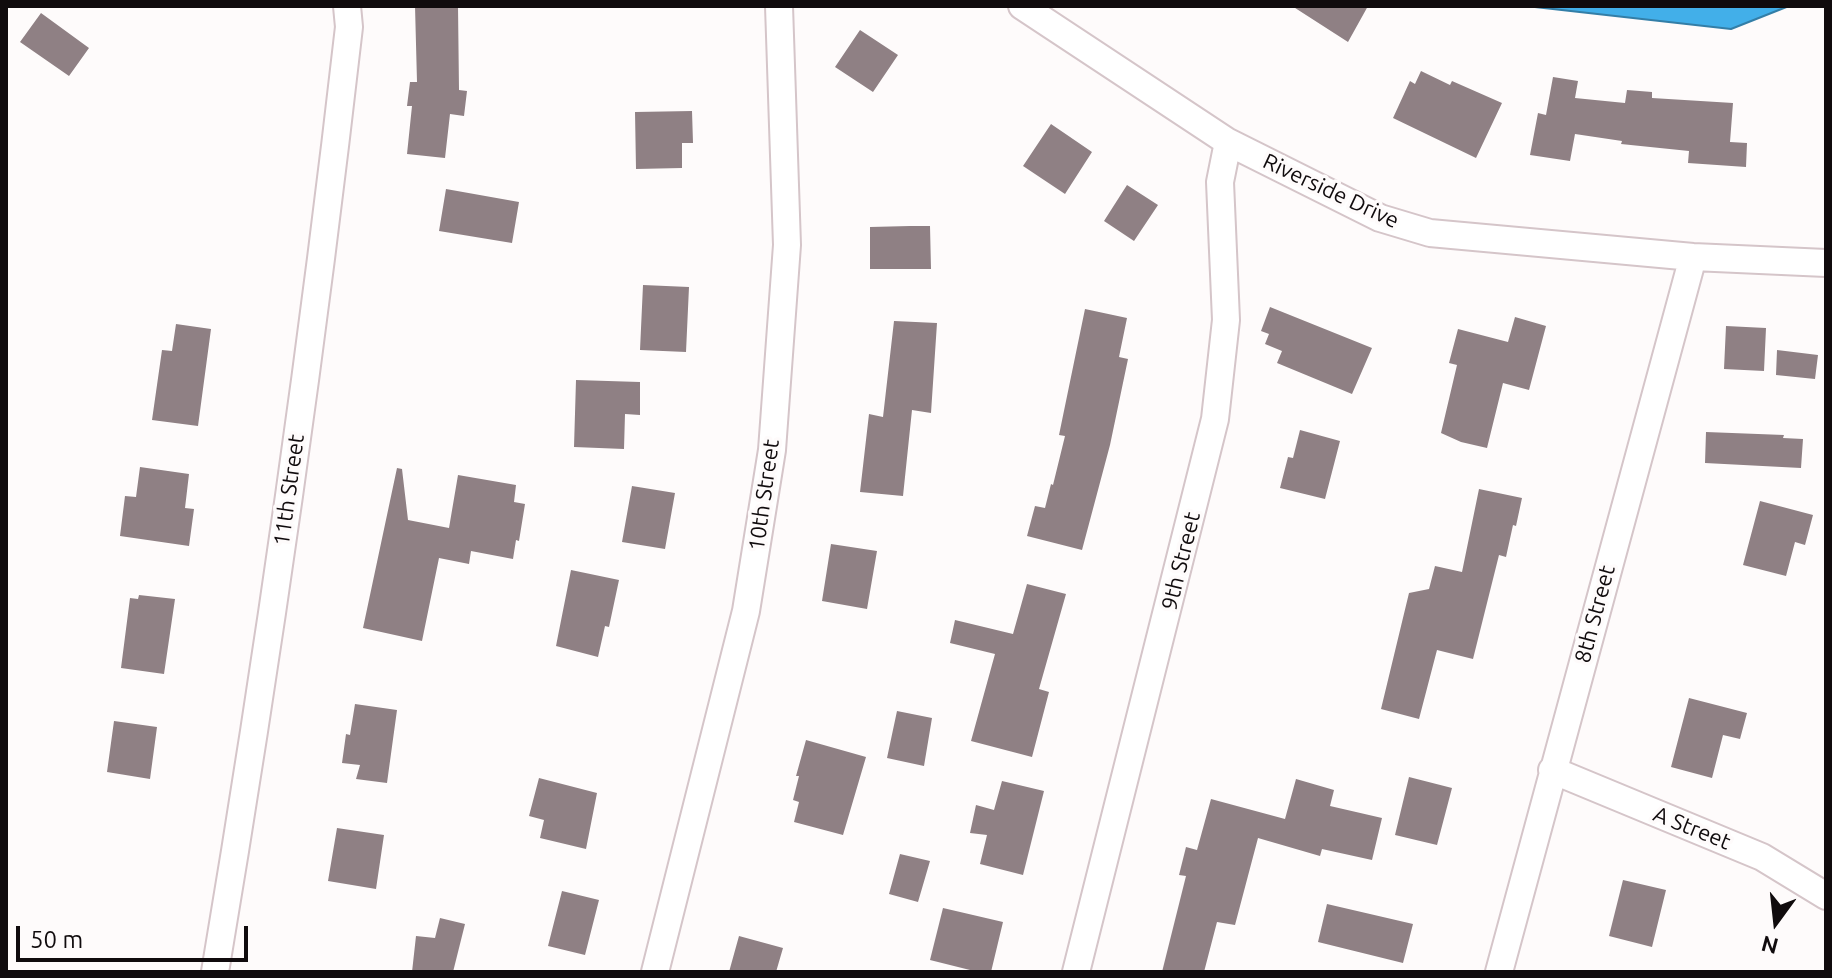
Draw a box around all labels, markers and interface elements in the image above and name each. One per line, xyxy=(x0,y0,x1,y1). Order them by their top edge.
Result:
street label: Riverside Drive xyxy=(1259,148,1403,234)
street label: 11th Street xyxy=(268,432,310,548)
street label: 10th Street xyxy=(743,437,785,553)
street label: 9th Street xyxy=(1156,509,1206,613)
street label: 8th Street xyxy=(1569,562,1621,666)
street label: A Street xyxy=(1650,801,1734,855)
north arrow xyxy=(1736,882,1816,962)
scale bar xyxy=(20,910,252,960)
text: 50 m xyxy=(30,926,83,953)
text: N xyxy=(1759,931,1781,960)

